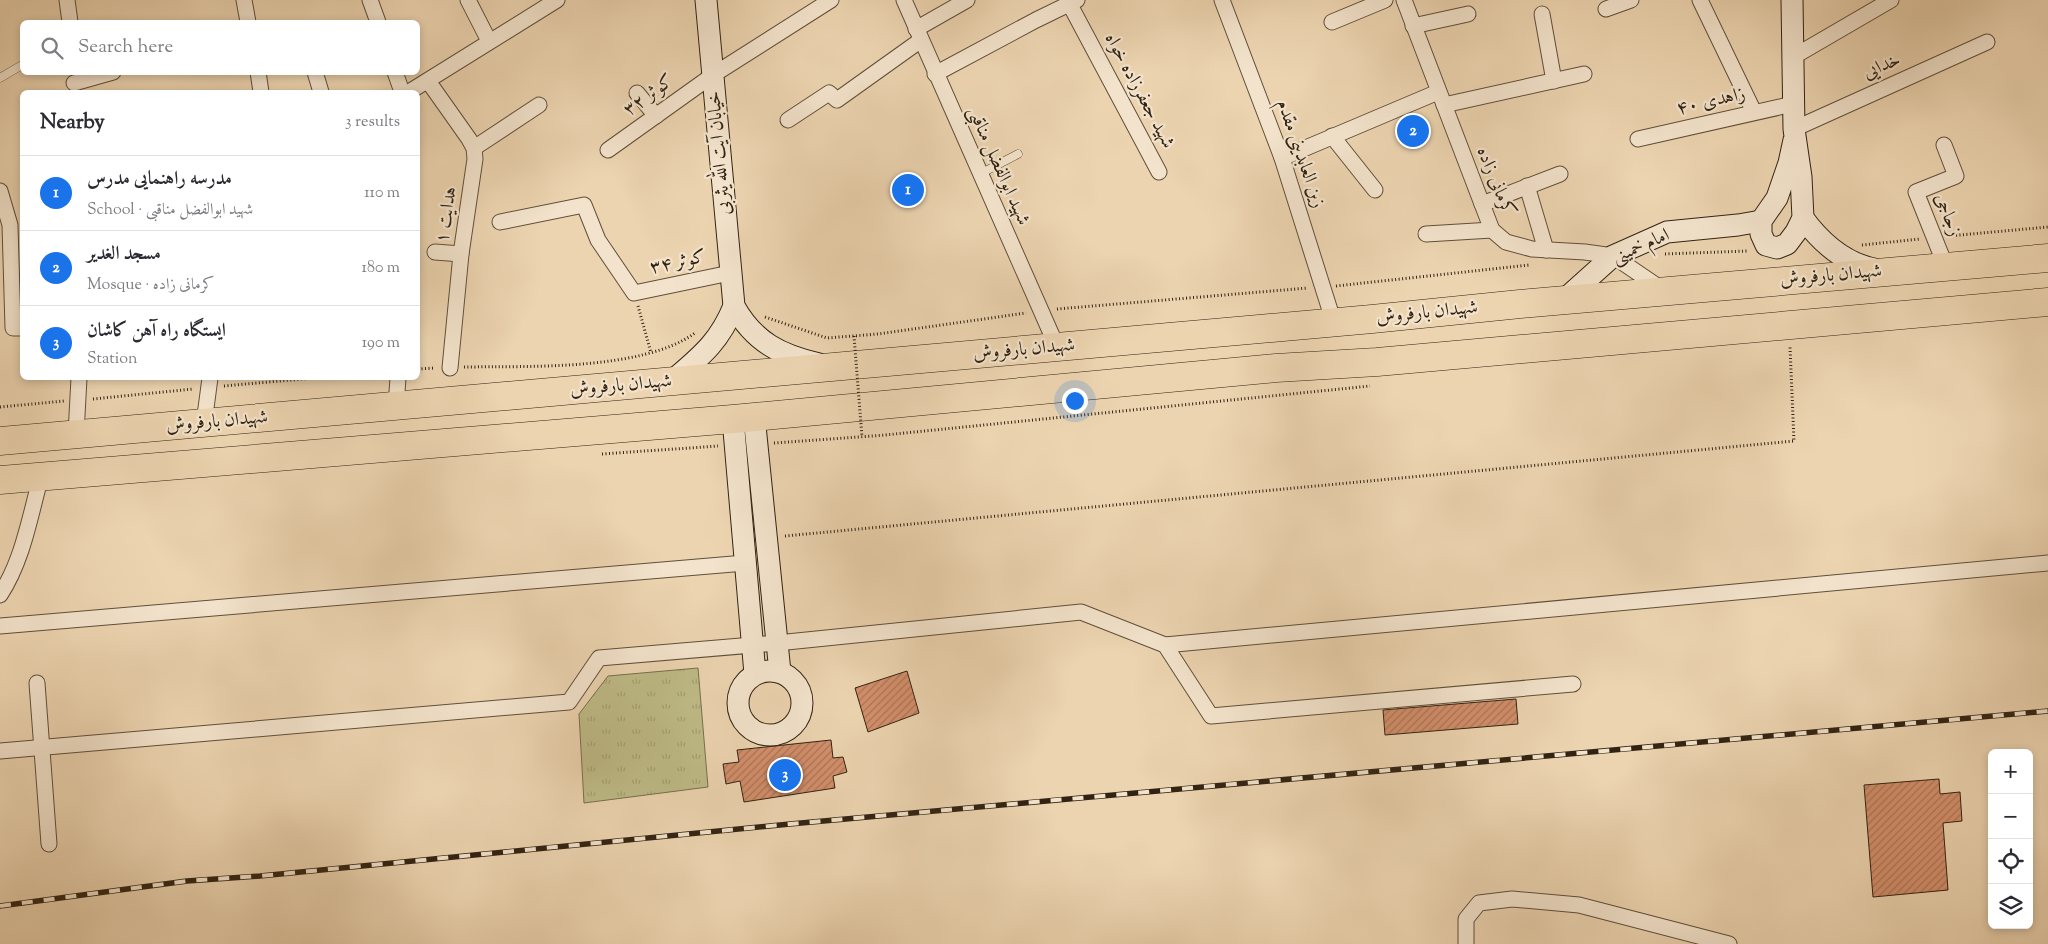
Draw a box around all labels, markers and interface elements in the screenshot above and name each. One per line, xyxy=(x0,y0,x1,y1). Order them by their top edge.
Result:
search box xyxy=(20,20,420,75)
street label: شهید جعفرزاده خواه xyxy=(1097,28,1181,154)
icon: search xyxy=(38,34,66,62)
text: Search here xyxy=(78,34,173,61)
street label: خدایی xyxy=(1859,47,1905,87)
street label: کوثر ۳۲ xyxy=(618,68,680,124)
street label: زاهدی ۴۰ xyxy=(1674,81,1748,123)
street label: خیابان آیت الله یثربی xyxy=(698,90,739,216)
street label: زین العابدینی مقدم xyxy=(1268,96,1331,212)
street label: شهید ابوالفضل مناقبی xyxy=(960,102,1036,230)
text: Nearby xyxy=(40,108,105,138)
text: 3 results xyxy=(345,111,400,134)
pin: 2 xyxy=(1397,112,1429,150)
street label: کرمانی زاده xyxy=(1469,143,1521,221)
text: مدرسه راهنمایی مدرس xyxy=(87,166,232,193)
pin: 1 xyxy=(892,171,924,209)
text: 1 xyxy=(53,182,59,205)
text: 110 m xyxy=(364,182,400,205)
street label: هدایت ۱ xyxy=(429,185,465,245)
street label: زجاجی xyxy=(1926,190,1968,240)
text: School · شهید ابوالفضل مناقبی xyxy=(87,199,253,222)
street label: امام خمینی xyxy=(1608,222,1675,273)
text: مسجد الغدیر xyxy=(87,241,161,268)
street label: کوثر ۳۴ xyxy=(647,244,709,282)
text: 2 xyxy=(52,257,60,280)
text: 180 m xyxy=(361,257,400,280)
street label: شهیدان بارفروش xyxy=(1779,258,1883,294)
text: Mosque · کرمانی زاده xyxy=(87,274,214,297)
street label: شهیدان بارفروش xyxy=(1375,294,1479,332)
text: ایستگاه راه آهن کاشان xyxy=(87,318,226,345)
text: 3 xyxy=(53,332,59,355)
text: 190 m xyxy=(362,332,400,355)
street label: شهیدان بارفروش xyxy=(972,332,1076,368)
text: Station xyxy=(87,348,137,371)
street label: شهیدان بارفروش xyxy=(569,368,673,404)
your location xyxy=(1062,388,1088,414)
street label: شهیدان بارفروش xyxy=(165,404,269,440)
map controls xyxy=(1988,749,2033,929)
button: + xyxy=(1988,749,2033,794)
pin: 3 xyxy=(769,756,801,794)
button: − xyxy=(1988,794,2033,839)
button: locate xyxy=(1988,839,2033,884)
button: layers xyxy=(1988,884,2033,929)

